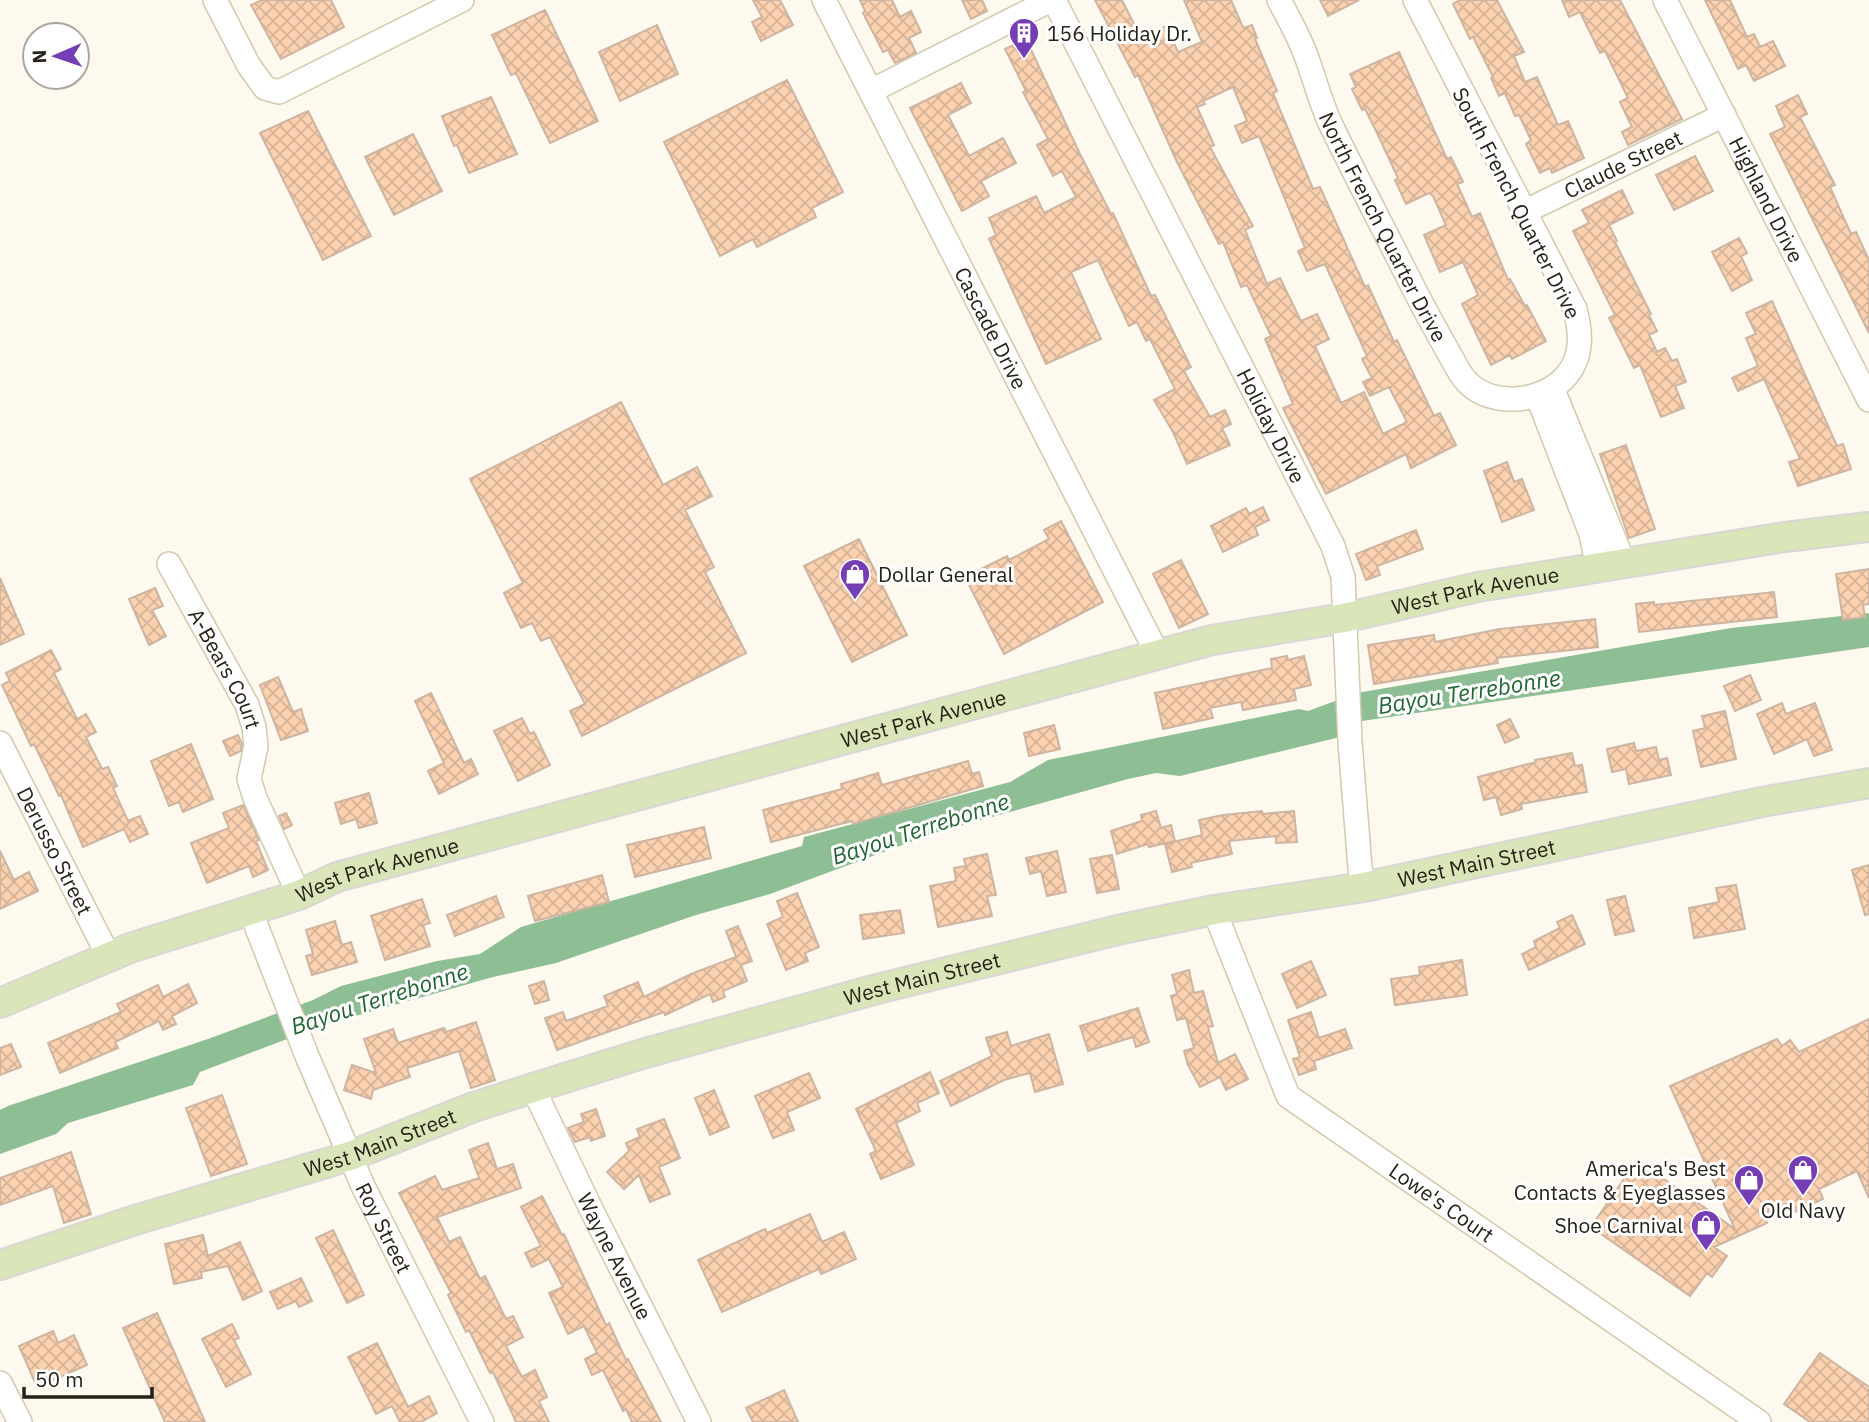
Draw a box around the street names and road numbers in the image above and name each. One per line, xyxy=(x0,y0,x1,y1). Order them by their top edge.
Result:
street label: South French Quarter Drive xyxy=(1446,83,1588,323)
street label: North French Quarter Drive xyxy=(1313,108,1454,347)
street label: Claude Street xyxy=(1559,123,1687,205)
street label: Highland Drive xyxy=(1723,132,1811,267)
street label: Cascade Drive xyxy=(948,262,1034,394)
street label: Holiday Drive xyxy=(1231,364,1312,488)
street label: West Park Avenue xyxy=(1389,560,1561,621)
street label: A-Bears Court xyxy=(182,603,268,732)
street label: West Park Avenue xyxy=(838,682,1009,754)
street label: Derusso Street xyxy=(11,782,99,920)
street label: West Park Avenue xyxy=(291,831,462,909)
street label: West Main Street xyxy=(1395,833,1558,893)
street label: West Main Street xyxy=(840,945,1003,1012)
street label: West Main Street xyxy=(300,1102,460,1183)
street label: Lowe's Court xyxy=(1384,1156,1499,1248)
street label: Roy Street xyxy=(350,1178,419,1278)
street label: Wayne Avenue xyxy=(571,1188,659,1324)

